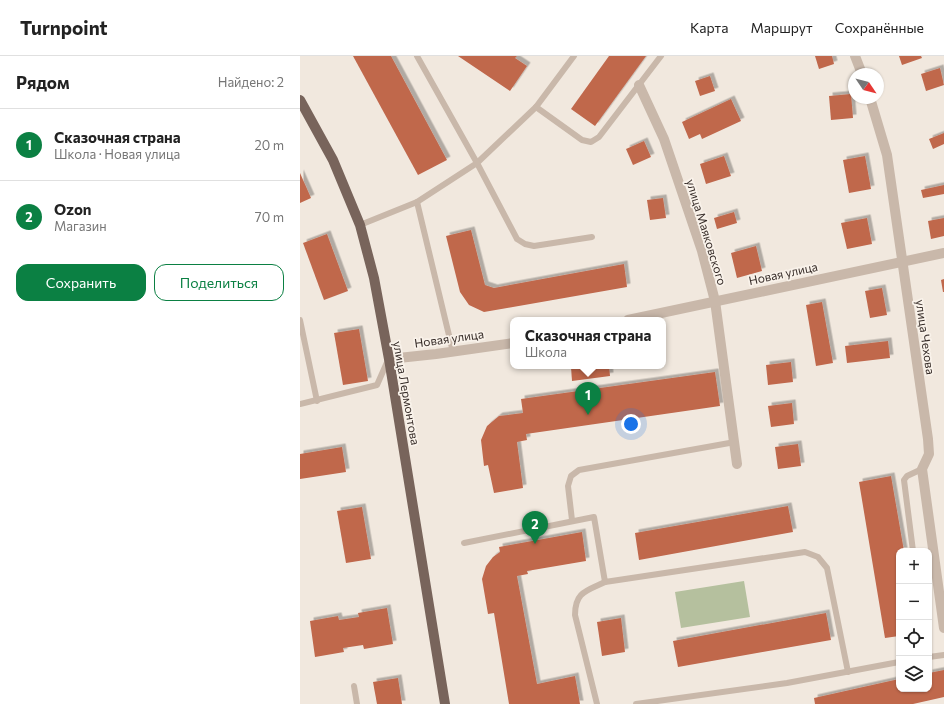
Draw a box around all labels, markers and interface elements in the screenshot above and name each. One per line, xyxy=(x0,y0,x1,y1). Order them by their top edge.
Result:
text: Turnpoint xyxy=(20,16,108,39)
text: Карта xyxy=(690,19,728,36)
text: Маршрут xyxy=(750,19,813,36)
text: Сохранённые xyxy=(835,19,924,36)
north arrow xyxy=(848,68,884,104)
text: Рядом xyxy=(16,72,70,93)
text: Найдено: 2 xyxy=(218,74,284,90)
text: Сказочная страна xyxy=(54,128,181,146)
text: 1 xyxy=(26,137,32,153)
text: 20 m xyxy=(255,137,284,153)
text: Школа · Новая улица xyxy=(54,146,180,162)
street label: улица Маяковского xyxy=(684,177,730,287)
text: Ozon xyxy=(54,200,92,218)
text: 2 xyxy=(25,209,33,225)
text: 70 m xyxy=(255,209,284,225)
text: Магазин xyxy=(54,218,107,234)
street label: Новая улица xyxy=(747,259,819,287)
button: Сохранить xyxy=(16,264,146,301)
button: Поделиться xyxy=(154,264,284,301)
street label: улица Чехова xyxy=(914,299,938,375)
popup xyxy=(510,317,666,369)
street label: Новая улица xyxy=(413,326,485,350)
text: Сказочная страна xyxy=(525,326,651,344)
street label: улица Лермонтова xyxy=(391,340,423,446)
text: Школа xyxy=(525,344,567,360)
pin: 1 xyxy=(575,382,601,415)
your location xyxy=(621,414,641,434)
pin: 2 xyxy=(522,511,548,544)
map controls xyxy=(896,548,932,692)
button: + xyxy=(896,548,932,584)
button: − xyxy=(896,584,932,620)
button: locate xyxy=(896,620,932,656)
button: layers xyxy=(896,656,932,692)

